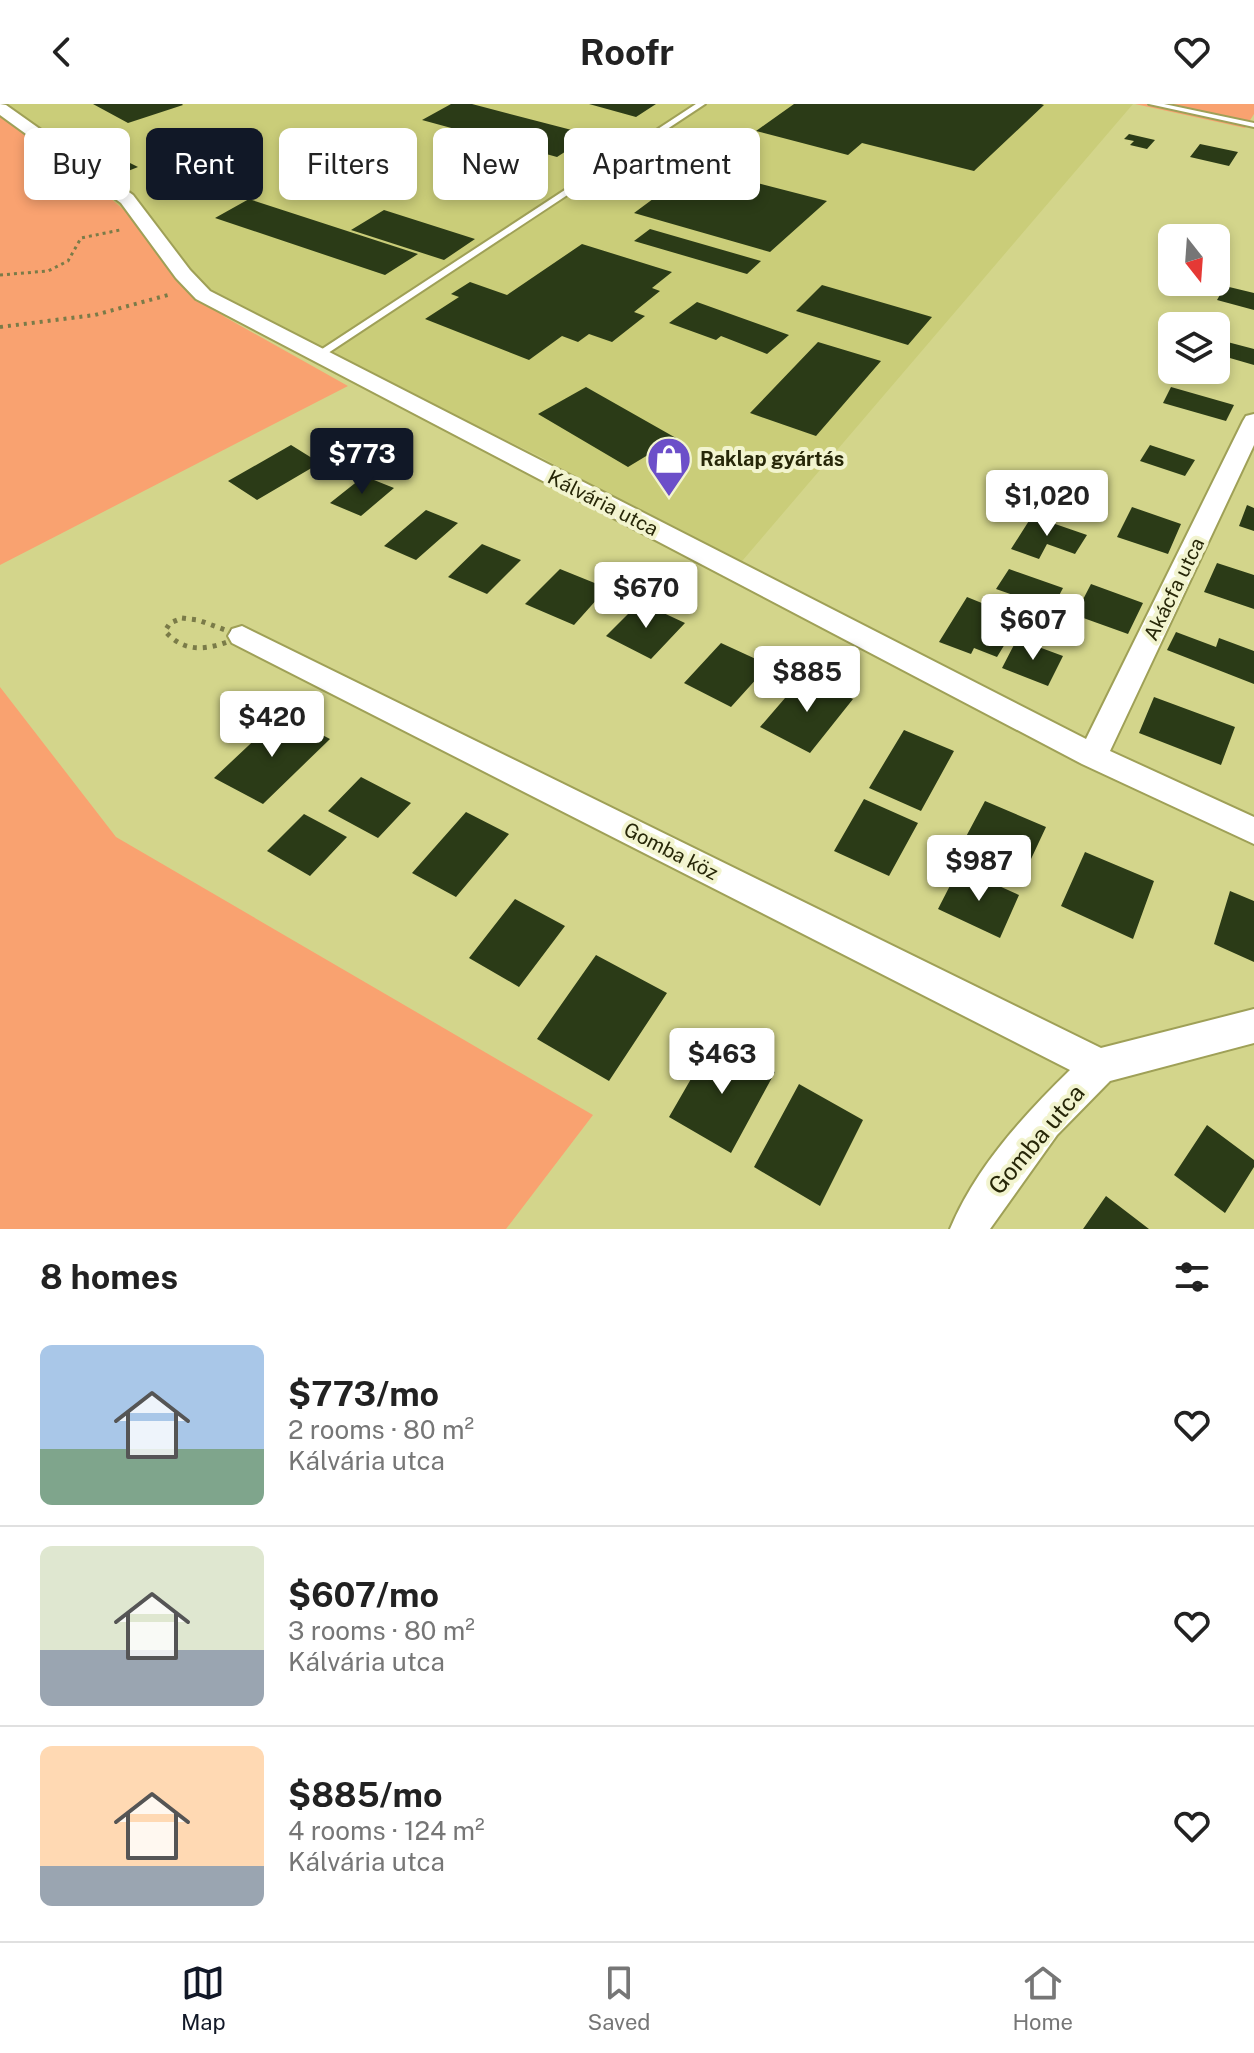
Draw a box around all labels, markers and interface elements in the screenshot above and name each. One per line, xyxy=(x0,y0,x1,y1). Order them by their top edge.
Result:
icon: back xyxy=(40,30,84,74)
icon: heart xyxy=(1170,30,1214,74)
text: Roofr xyxy=(580,31,674,73)
chip: Buy xyxy=(24,128,130,200)
chip: Rent xyxy=(146,128,263,200)
chip: Filters xyxy=(279,128,417,200)
chip: New xyxy=(433,128,548,200)
chip: Apartment xyxy=(564,128,760,200)
north arrow xyxy=(1158,224,1230,296)
map controls xyxy=(1158,224,1230,384)
button: layers xyxy=(1158,312,1230,384)
pin: $773 xyxy=(315,428,409,496)
shop icon: Raklap gyártás xyxy=(645,435,693,498)
text: $773 xyxy=(328,438,396,469)
place label: Raklap gyártás xyxy=(700,447,844,471)
street label: Kálvária utca xyxy=(544,465,662,541)
pin: $1,020 xyxy=(982,470,1112,538)
text: $1,020 xyxy=(1004,480,1090,511)
street label: Akácfa utca xyxy=(1139,534,1209,644)
pin: $670 xyxy=(599,562,693,630)
text: $670 xyxy=(612,572,680,603)
pin: $607 xyxy=(986,594,1080,662)
text: $607 xyxy=(999,604,1067,635)
pin: $885 xyxy=(760,646,854,714)
text: $885 xyxy=(772,656,842,687)
pin: $420 xyxy=(225,691,319,759)
text: $420 xyxy=(238,701,306,732)
street label: Gomba köz xyxy=(620,817,722,885)
pin: $987 xyxy=(932,835,1026,903)
text: $987 xyxy=(945,845,1013,876)
pin: $463 xyxy=(675,1028,769,1096)
text: $463 xyxy=(687,1038,757,1069)
street label: Gomba utca xyxy=(982,1079,1090,1199)
icon: filters xyxy=(1170,1255,1214,1299)
text: 8 homes xyxy=(40,1257,178,1297)
text: $773/mo xyxy=(288,1374,439,1414)
icon: home xyxy=(104,1377,200,1473)
icon: heart xyxy=(1170,1403,1214,1447)
text: 2 rooms · 80 m² xyxy=(288,1414,474,1445)
text: Kálvária utca xyxy=(288,1445,445,1476)
text: $607/mo xyxy=(288,1575,439,1615)
icon: home xyxy=(104,1578,200,1674)
icon: heart xyxy=(1170,1604,1214,1648)
text: 3 rooms · 80 m² xyxy=(288,1615,475,1646)
text: Kálvária utca xyxy=(288,1646,445,1677)
text: $885/mo xyxy=(288,1775,443,1815)
icon: home xyxy=(104,1778,200,1874)
icon: heart xyxy=(1170,1804,1214,1848)
text: 4 rooms · 124 m² xyxy=(288,1815,485,1846)
text: Kálvária utca xyxy=(288,1846,445,1877)
tab: Map xyxy=(181,1961,226,2035)
tab: Saved xyxy=(588,1961,650,2035)
tab: Home xyxy=(1012,1961,1073,2035)

